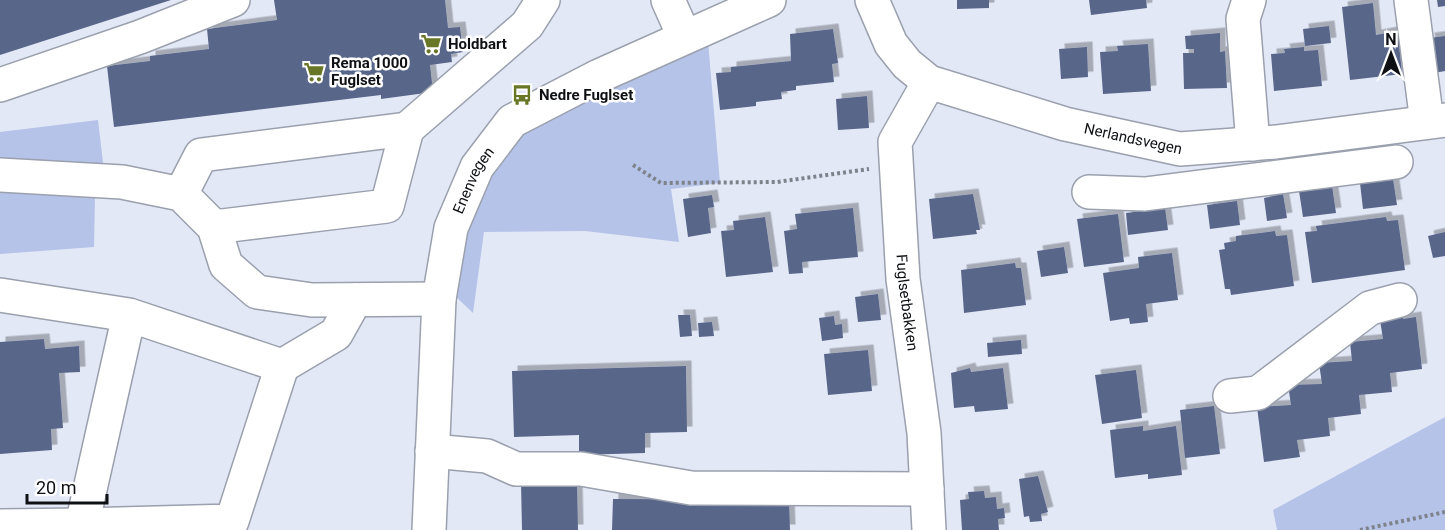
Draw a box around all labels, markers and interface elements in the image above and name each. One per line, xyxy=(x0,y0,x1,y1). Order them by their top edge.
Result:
north arrow xyxy=(1361,24,1421,84)
text: N xyxy=(1385,30,1397,49)
supermarket icon: Holdbart xyxy=(419,32,443,56)
place label: Holdbart xyxy=(448,35,507,53)
place label: Rema 1000 Fuglset xyxy=(331,54,408,89)
supermarket icon: Rema 1000 Fuglset xyxy=(302,60,326,84)
bus stop icon: Nedre Fuglset xyxy=(510,83,534,107)
place label: Nedre Fuglset xyxy=(539,86,633,104)
street label: Nerlandsvegen xyxy=(1082,119,1184,158)
street label: Enenvegen xyxy=(449,143,498,217)
street label: Fuglsetbakken xyxy=(893,254,922,352)
scale bar xyxy=(27,467,106,505)
text: 20 m xyxy=(36,477,76,498)

